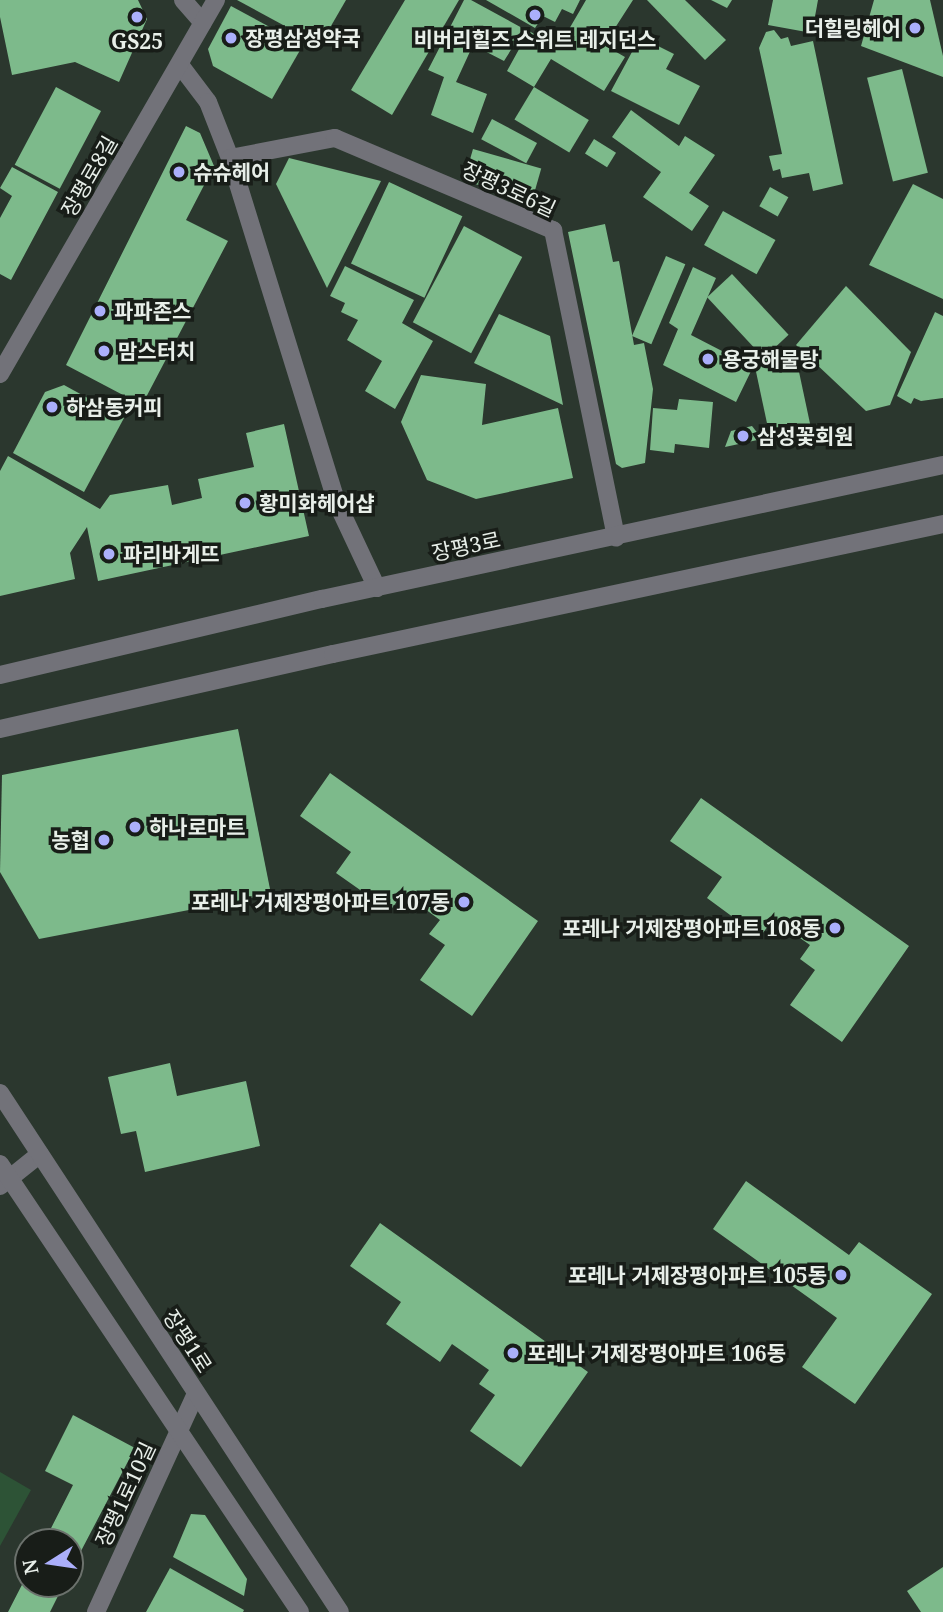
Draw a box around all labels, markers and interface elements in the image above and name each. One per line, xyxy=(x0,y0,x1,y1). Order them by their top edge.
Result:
marker: 비버리힐즈 스위트 레지던스 xyxy=(527,7,543,23)
marker: GS25 xyxy=(129,9,145,25)
place label: 더힐링헤어 xyxy=(804,15,901,41)
marker: 더힐링헤어 xyxy=(907,20,923,36)
place label: 장평삼성약국 xyxy=(245,25,361,51)
place label: 비버리힐즈 스위트 레지던스 xyxy=(414,26,656,52)
place label: GS25 xyxy=(111,28,163,54)
marker: 장평삼성약국 xyxy=(223,30,239,46)
street label: 장평로8길 xyxy=(56,131,122,221)
street label: 장평3로6길 xyxy=(458,156,560,222)
place label: 슈슈헤어 xyxy=(193,159,270,185)
marker: 슈슈헤어 xyxy=(171,164,187,180)
place label: 파파존스 xyxy=(114,298,191,324)
marker: 파파존스 xyxy=(92,303,108,319)
place label: 맘스터치 xyxy=(118,338,195,364)
marker: 맘스터치 xyxy=(96,343,112,359)
place label: 용궁해물탕 xyxy=(722,346,819,372)
marker: 용궁해물탕 xyxy=(700,351,716,367)
place label: 하삼동커피 xyxy=(66,394,163,420)
marker: 하삼동커피 xyxy=(44,399,60,415)
place label: 삼성꽃회원 xyxy=(757,423,854,449)
marker: 삼성꽃회원 xyxy=(735,428,751,444)
place label: 황미화헤어샵 xyxy=(259,490,375,516)
marker: 황미화헤어샵 xyxy=(237,495,253,511)
street label: 장평3로 xyxy=(429,526,503,566)
place label: 파리바게뜨 xyxy=(123,541,220,567)
marker: 파리바게뜨 xyxy=(101,546,117,562)
place label: 하나로마트 xyxy=(149,814,246,840)
marker: 하나로마트 xyxy=(127,819,143,835)
place label: 농협 xyxy=(51,827,90,853)
marker: 농협 xyxy=(96,832,112,848)
place label: 포레나 거제장평아파트 107동 xyxy=(191,889,450,915)
marker: 포레나 거제장평아파트 107동 xyxy=(456,894,472,910)
place label: 포레나 거제장평아파트 108동 xyxy=(562,915,821,941)
marker: 포레나 거제장평아파트 108동 xyxy=(827,920,843,936)
place label: 포레나 거제장평아파트 105동 xyxy=(568,1262,827,1288)
marker: 포레나 거제장평아파트 105동 xyxy=(833,1267,849,1283)
street label: 장평1로 xyxy=(158,1305,218,1377)
place label: 포레나 거제장평아파트 106동 xyxy=(527,1340,786,1366)
marker: 포레나 거제장평아파트 106동 xyxy=(505,1345,521,1361)
street label: 장평1로10길 xyxy=(90,1438,160,1550)
north arrow xyxy=(14,1528,84,1598)
text: N xyxy=(16,1557,45,1577)

